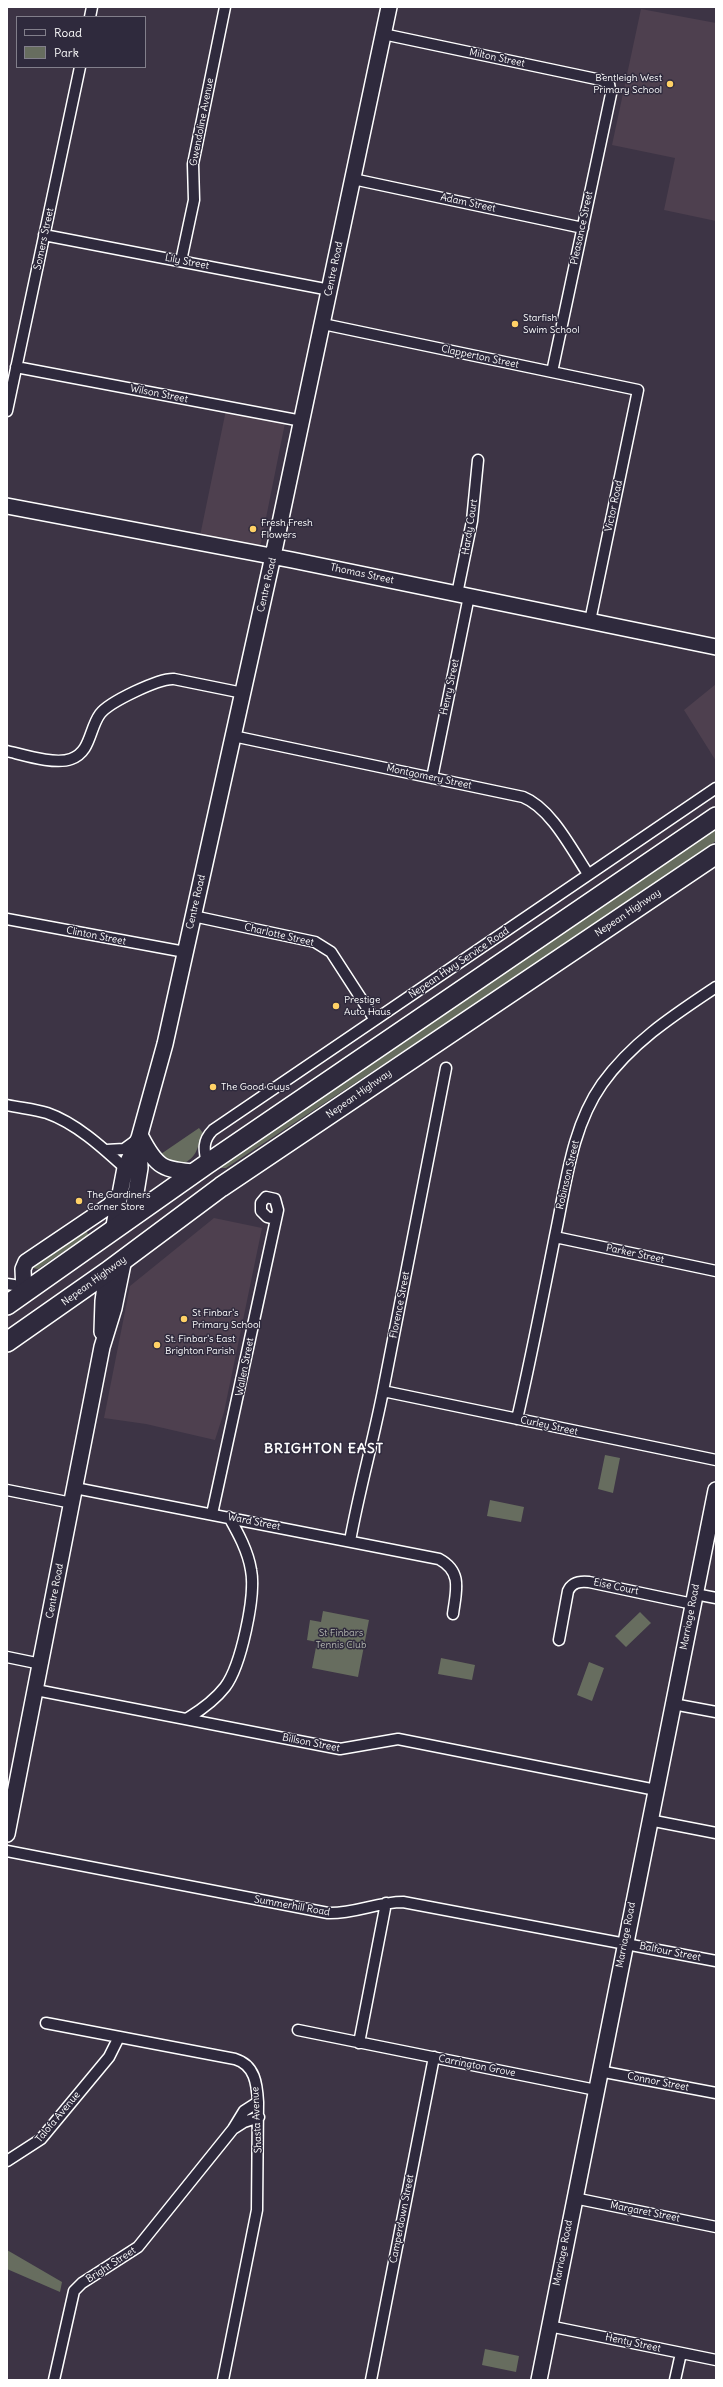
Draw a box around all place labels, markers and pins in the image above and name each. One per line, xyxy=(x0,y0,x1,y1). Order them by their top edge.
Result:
place label: Bentleigh West Primary School xyxy=(593,72,662,96)
marker: Bentleigh West Primary School xyxy=(665,79,675,89)
place label: Starfish Swim School xyxy=(523,312,580,336)
marker: Starfish Swim School xyxy=(510,319,520,329)
place label: Fresh Fresh Flowers xyxy=(261,517,313,540)
marker: Fresh Fresh Flowers xyxy=(248,524,258,534)
place label: Prestige Auto Haus xyxy=(344,994,391,1018)
marker: Prestige Auto Haus xyxy=(331,1001,341,1011)
place label: The Good Guys xyxy=(221,1081,290,1093)
marker: The Good Guys xyxy=(208,1082,218,1092)
place label: The Gardiners Corner Store xyxy=(87,1189,151,1212)
marker: The Gardiners Corner Store xyxy=(74,1196,84,1206)
place label: St Finbar's Primary School xyxy=(192,1307,261,1330)
marker: St Finbar's Primary School xyxy=(179,1314,189,1324)
place label: St. Finbar's East Brighton Parish xyxy=(165,1333,235,1356)
marker: St. Finbar's East Brighton Parish xyxy=(152,1340,162,1350)

